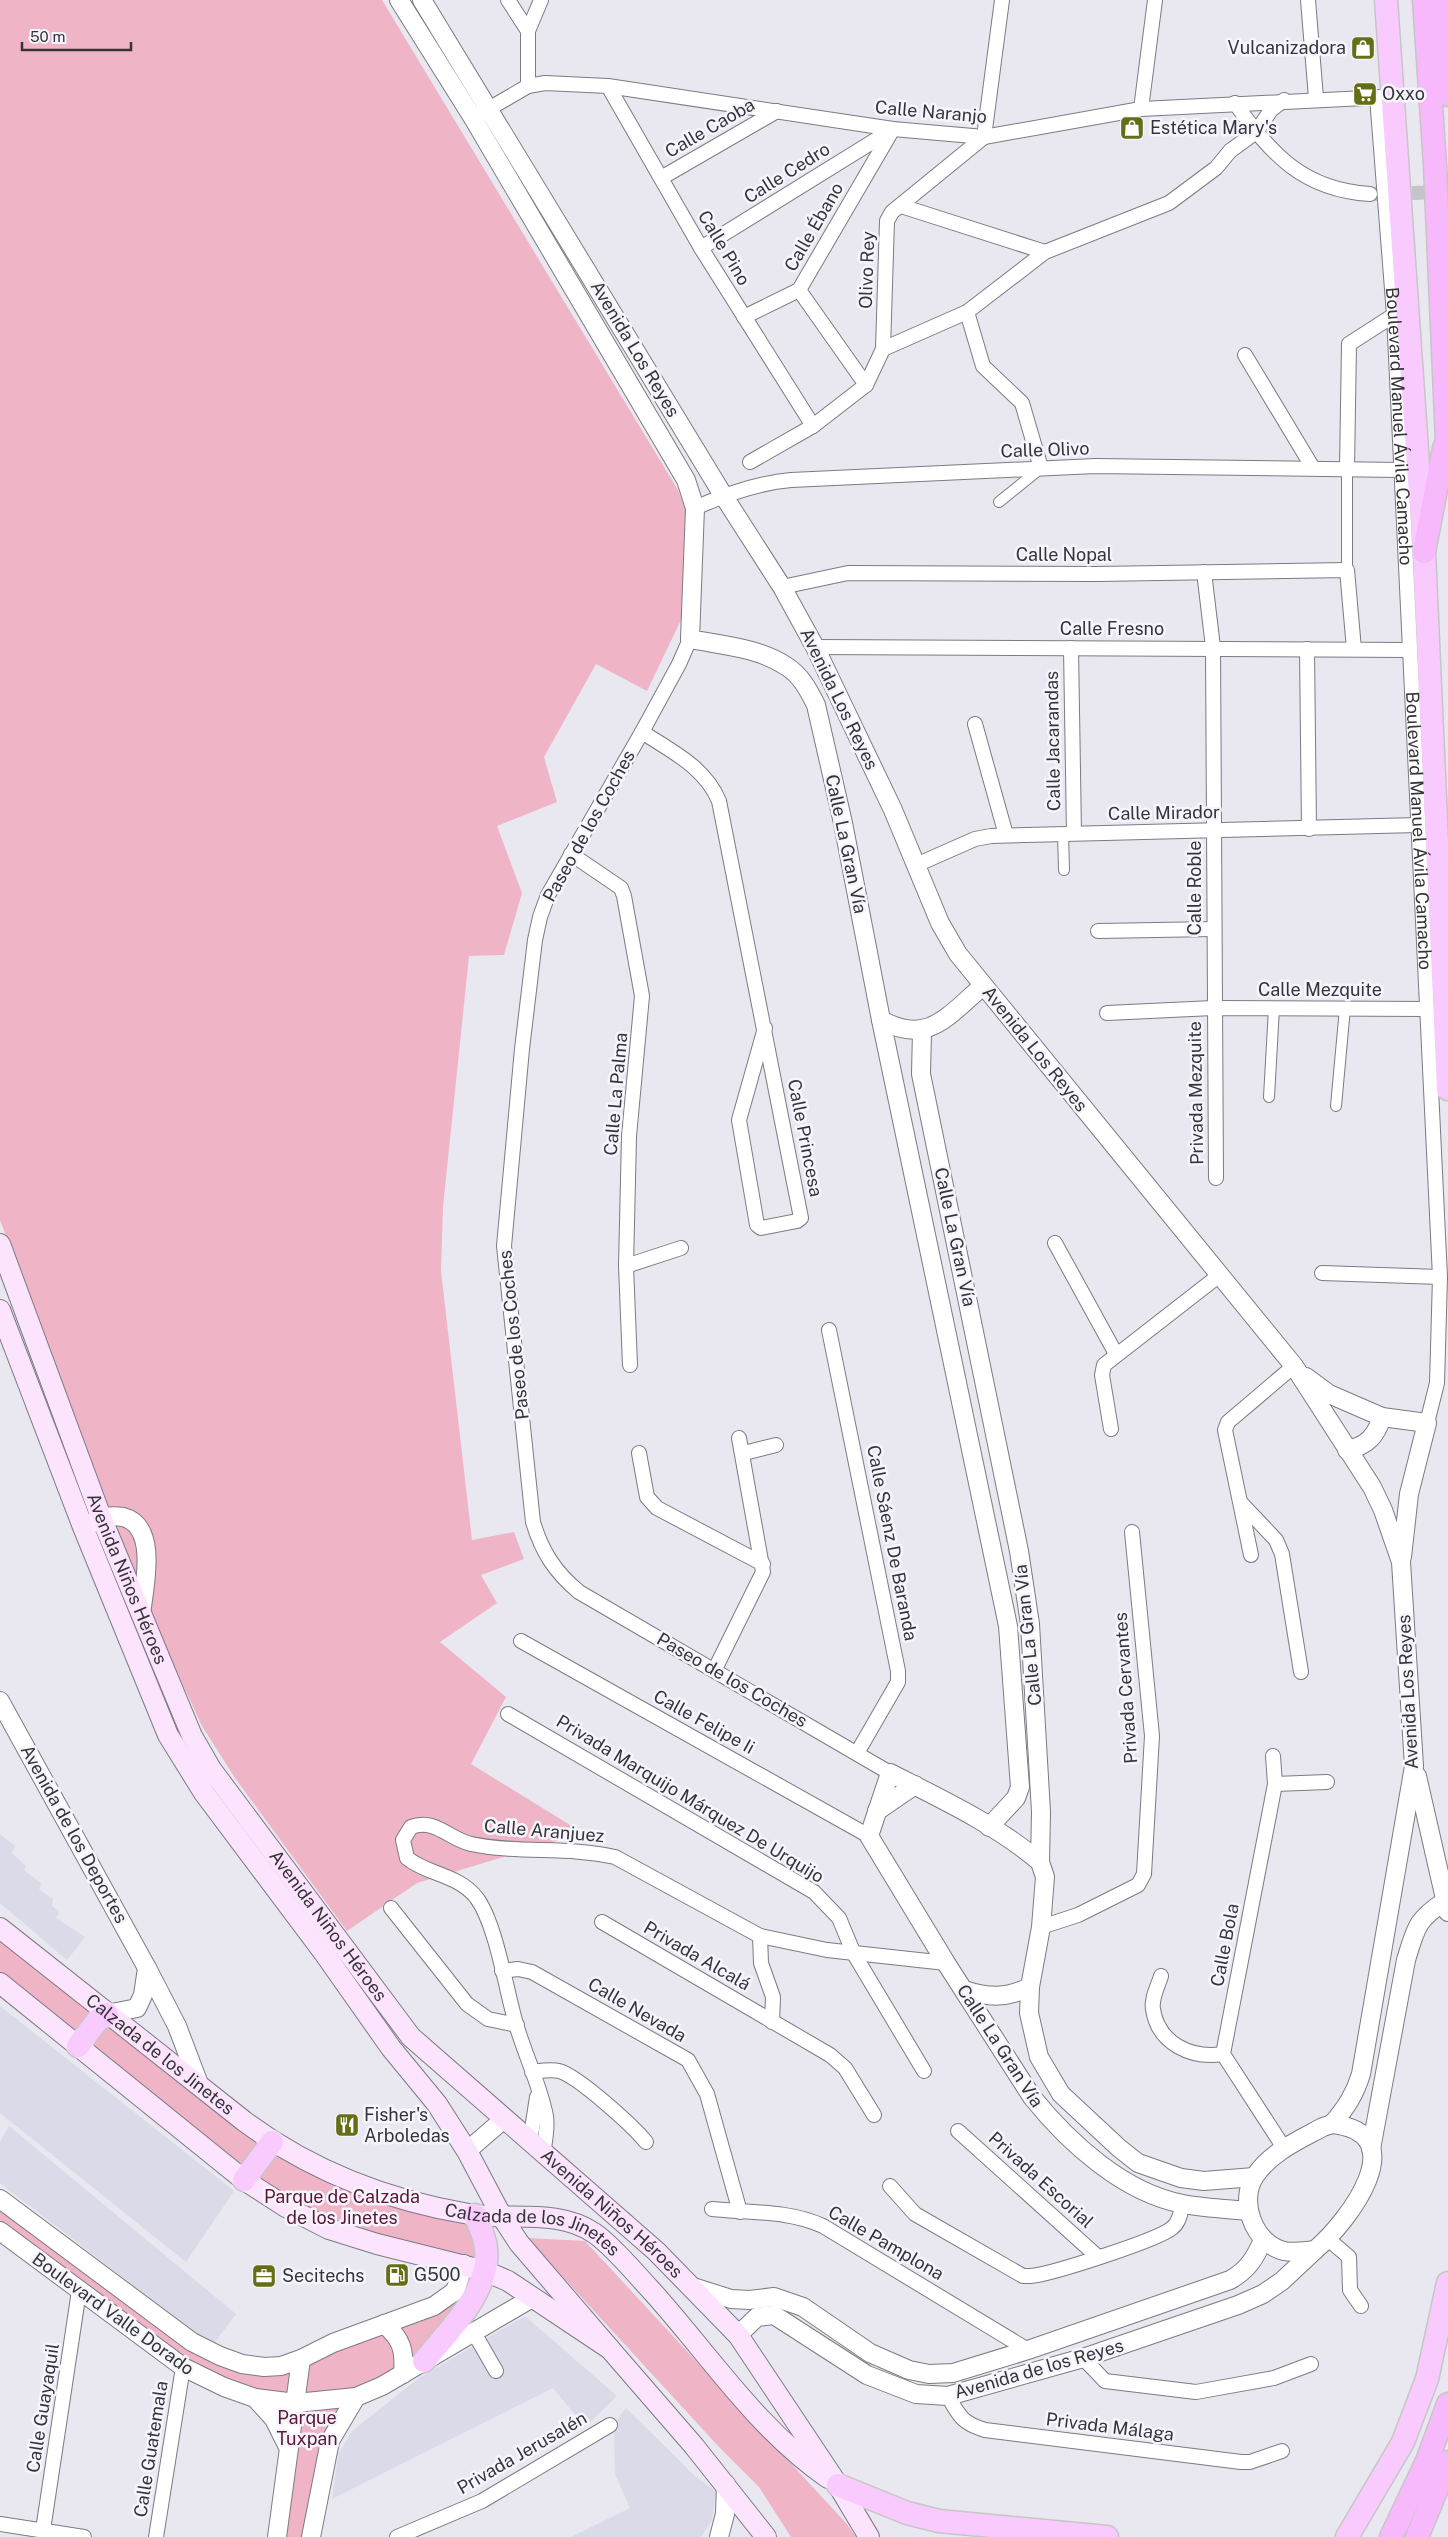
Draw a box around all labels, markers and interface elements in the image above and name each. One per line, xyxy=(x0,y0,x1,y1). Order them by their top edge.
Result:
scale bar xyxy=(22,20,131,52)
text: 50 m xyxy=(30,28,65,45)
shop icon: Vulcanizadora xyxy=(1350,35,1376,61)
place label: Vulcanizadora xyxy=(1228,37,1346,58)
supermarket icon: Oxxo xyxy=(1352,81,1378,107)
place label: Oxxo xyxy=(1382,83,1425,104)
street label: Calle Caoba xyxy=(661,94,758,162)
street label: Calle Naranjo xyxy=(874,96,988,127)
shop icon: Estética Mary's xyxy=(1119,115,1145,141)
place label: Estética Mary's xyxy=(1150,117,1277,138)
street label: Calle Cedro xyxy=(740,138,834,207)
street label: Calle Ébano xyxy=(779,178,847,275)
street label: Calle Pino xyxy=(694,207,755,289)
street label: Olivo Rey xyxy=(855,230,878,309)
street label: Avenida Los Reyes xyxy=(587,277,684,421)
street label: Boulevard Manuel Ávila Camacho xyxy=(1382,286,1417,566)
street label: Calle Olivo xyxy=(1000,437,1090,462)
street label: Calle Nopal xyxy=(1016,544,1112,565)
street label: Calle Fresno xyxy=(1060,618,1164,639)
street label: Avenida Los Reyes xyxy=(796,625,883,773)
street label: Calle Jacarandas xyxy=(1041,671,1064,811)
street label: Boulevard Manuel Ávila Camacho xyxy=(1402,691,1436,970)
street label: Paseo de los Coches xyxy=(538,746,639,905)
street label: Calle La Gran Vía xyxy=(821,772,872,915)
street label: Calle Mirador xyxy=(1108,801,1220,824)
street label: Calle Roble xyxy=(1184,841,1205,935)
street label: Calle Mezquite xyxy=(1258,979,1382,1000)
street label: Avenida Los Reyes xyxy=(978,982,1092,1115)
street label: Privada Mezquite xyxy=(1184,1021,1207,1165)
street label: Calle La Palma xyxy=(600,1032,631,1156)
street label: Calle Princesa xyxy=(784,1077,827,1198)
street label: Calle La Gran Vía xyxy=(930,1165,981,1308)
street label: Paseo de los Coches xyxy=(494,1249,533,1421)
street label: Calle Sáenz De Baranda xyxy=(863,1443,922,1643)
street label: Avenida Niños Héroes xyxy=(83,1490,172,1667)
street label: Calle La Gran Vía xyxy=(1010,1563,1045,1707)
street label: Privada Cervantes xyxy=(1110,1612,1141,1764)
street label: Avenida Los Reyes xyxy=(1393,1614,1422,1770)
street label: Paseo de los Coches xyxy=(653,1628,811,1731)
street label: Calle Felipe Ii xyxy=(650,1685,758,1758)
street label: Privada Marquijo Márquez De Urquijo xyxy=(553,1710,828,1887)
street label: Avenida de los Deportes xyxy=(17,1741,132,1927)
street label: Calle Aranjuez xyxy=(483,1815,605,1846)
street label: Avenida Niños Héroes xyxy=(265,1846,392,2005)
street label: Calle Bola xyxy=(1206,1901,1243,1988)
street label: Privada Alcalá xyxy=(640,1917,754,1995)
street label: Calle Nevada xyxy=(584,1973,690,2046)
street label: Calle La Gran Vía xyxy=(953,1981,1048,2111)
street label: Calzada de los Jinetes xyxy=(82,1989,239,2119)
place label: Fisher's Arboledas xyxy=(364,2104,450,2146)
restaurant icon: Fisher's Arboledas xyxy=(334,2112,360,2138)
street label: Privada Escorial xyxy=(985,2127,1098,2232)
street label: Avenida Niños Héroes xyxy=(537,2144,687,2282)
park label: Parque de Calzada de los Jinetes xyxy=(264,2186,420,2228)
street label: Calzada de los Jinetes xyxy=(443,2199,625,2260)
street label: Calle Pamplona xyxy=(825,2201,948,2284)
street label: Boulevard Valle Dorado xyxy=(28,2248,198,2379)
fuel station icon: G500 xyxy=(384,2262,410,2288)
office icon: Secitechs xyxy=(251,2263,277,2289)
place label: G500 xyxy=(414,2264,461,2285)
place label: Secitechs xyxy=(282,2265,364,2286)
street label: Avenida de los Reyes xyxy=(952,2334,1126,2403)
street label: Calle Guayaquil xyxy=(22,2342,63,2474)
street label: Calle Guatemala xyxy=(129,2379,172,2519)
park label: Parque Tuxpan xyxy=(276,2407,338,2449)
street label: Privada Jerusalén xyxy=(453,2407,590,2498)
street label: Privada Málaga xyxy=(1045,2408,1175,2445)

